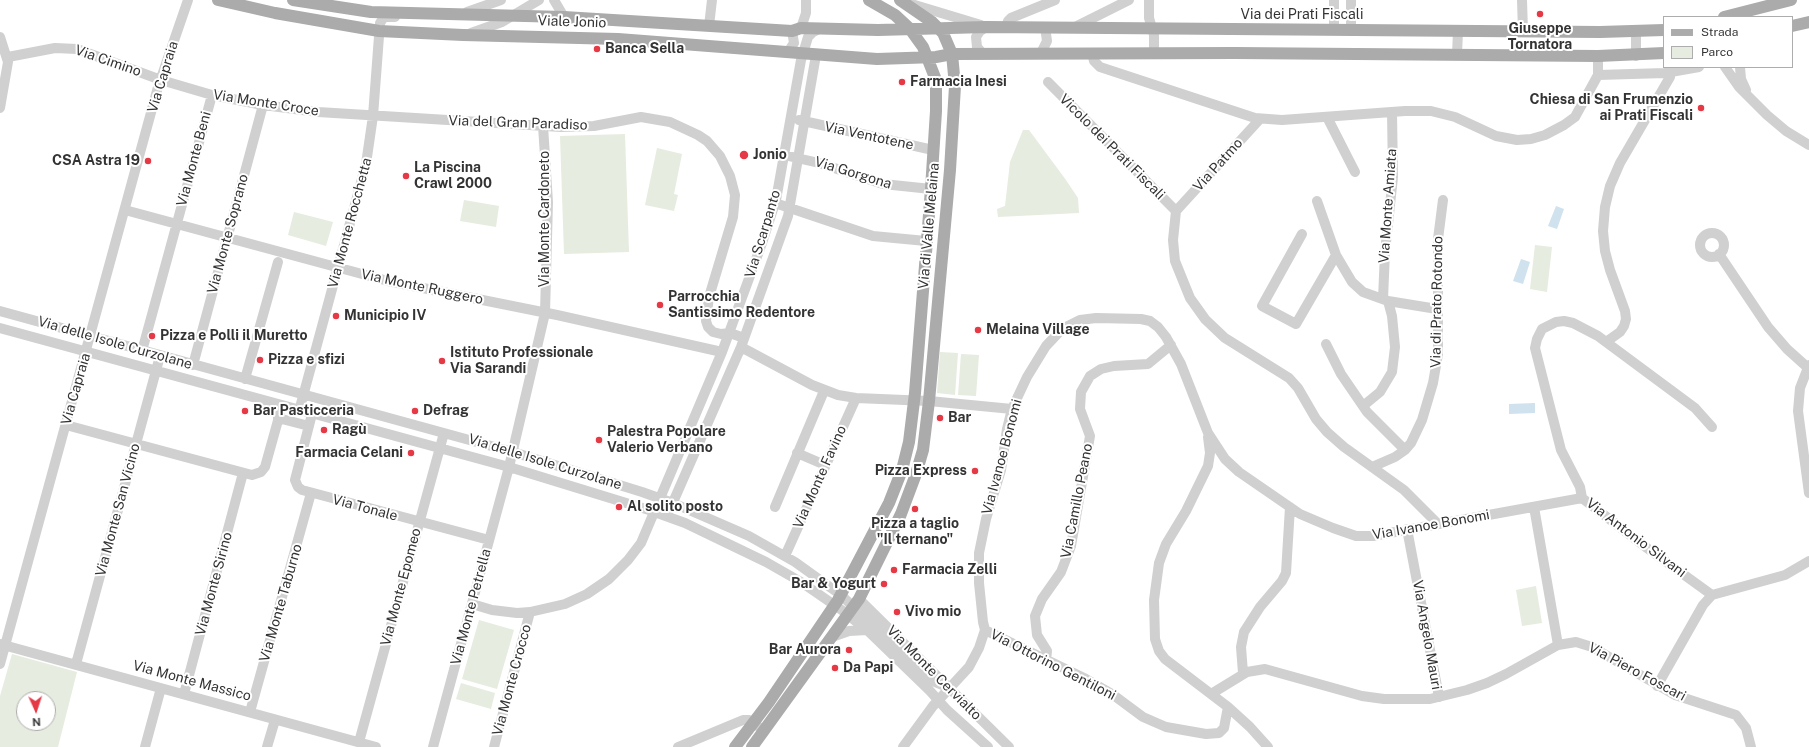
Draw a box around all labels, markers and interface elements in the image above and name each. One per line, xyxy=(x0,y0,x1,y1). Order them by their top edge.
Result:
street label: Via dei Prati Fiscali xyxy=(1241,7,1363,23)
marker: Giuseppe Tornatora xyxy=(1535,9,1545,19)
street label: Viale Jonio xyxy=(537,12,607,32)
legend xyxy=(1663,16,1793,68)
place label: Giuseppe Tornatora xyxy=(1508,21,1572,54)
text: Strada xyxy=(1701,25,1738,39)
street label: Via Capraia xyxy=(144,39,182,115)
place label: Banca Sella xyxy=(605,41,684,57)
street label: Via Cimino xyxy=(73,42,143,80)
marker: Banca Sella xyxy=(592,44,602,54)
text: Parco xyxy=(1701,45,1733,59)
place label: Farmacia Inesi xyxy=(910,74,1007,90)
marker: Farmacia Inesi xyxy=(897,77,907,87)
street label: Via Monte Croce xyxy=(212,86,320,120)
street label: Vicolo dei Prati Fiscali xyxy=(1056,91,1168,203)
place label: Chiesa di San Frumenzio ai Prati Fiscali xyxy=(1530,92,1693,124)
marker: Chiesa di San Frumenzio ai Prati Fiscali xyxy=(1696,103,1706,113)
street label: Via Monte Beni xyxy=(173,110,215,208)
street label: Via del Gran Paradiso xyxy=(448,112,588,134)
street label: Via Ventotene xyxy=(823,118,915,154)
street label: Via Patmo xyxy=(1190,135,1246,195)
place label: Jonio xyxy=(753,147,787,163)
street label: Via Monte Amiata xyxy=(1376,148,1400,264)
marker: Jonio xyxy=(738,149,750,161)
street label: Via Monte Cardoneto xyxy=(537,151,553,287)
place label: CSA Astra 19 xyxy=(52,153,140,169)
street label: Via Gorgona xyxy=(812,153,894,193)
marker: CSA Astra 19 xyxy=(143,156,153,166)
street label: Via Monte Rocchetta xyxy=(324,156,376,290)
place label: La Piscina Crawl 2000 xyxy=(414,160,492,192)
street label: Via di Valle Melaina xyxy=(915,162,943,290)
marker: La Piscina Crawl 2000 xyxy=(401,171,411,181)
street label: Via Monte Soprano xyxy=(204,172,252,296)
street label: Via Scarpanto xyxy=(742,188,784,280)
street label: Via di Prato Rotondo xyxy=(1427,236,1447,368)
street label: Via Monte Ruggero xyxy=(359,266,485,308)
place label: Parrocchia Santissimo Redentore xyxy=(668,289,815,322)
marker: Parrocchia Santissimo Redentore xyxy=(655,300,665,310)
place label: Municipio IV xyxy=(344,308,426,324)
marker: Municipio IV xyxy=(331,311,341,321)
street label: Via delle Isole Curzolane xyxy=(36,313,194,373)
place label: Melaina Village xyxy=(986,322,1089,338)
marker: Melaina Village xyxy=(973,325,983,335)
place label: Pizza e Polli il Muretto xyxy=(160,328,308,344)
marker: Pizza e Polli il Muretto xyxy=(147,331,157,341)
place label: Istituto Professionale Via Sarandi xyxy=(450,345,593,378)
street label: Via Capraia xyxy=(58,351,94,427)
place label: Pizza e sfizi xyxy=(268,352,345,368)
marker: Pizza e sfizi xyxy=(255,355,265,365)
marker: Istituto Professionale Via Sarandi xyxy=(437,356,447,366)
street label: Via Ivanoe Bonomi xyxy=(979,397,1025,517)
place label: Bar Pasticceria xyxy=(253,403,354,419)
place label: Defrag xyxy=(423,403,469,419)
marker: Bar Pasticceria xyxy=(240,406,250,416)
marker: Defrag xyxy=(410,406,420,416)
place label: Bar xyxy=(948,410,971,426)
marker: Bar xyxy=(935,413,945,423)
place label: Ragù xyxy=(332,422,367,438)
street label: Via Monte Favino xyxy=(790,423,850,531)
place label: Palestra Popolare Valerio Verbano xyxy=(607,424,726,456)
marker: Ragù xyxy=(319,425,329,435)
street label: Via delle Isole Curzolane xyxy=(466,431,624,493)
marker: Palestra Popolare Valerio Verbano xyxy=(594,435,604,445)
street label: Via Monte San Vicino xyxy=(92,442,144,578)
street label: Via Camillo Peano xyxy=(1058,442,1096,560)
place label: Farmacia Celani xyxy=(295,445,403,461)
marker: Farmacia Celani xyxy=(406,448,416,458)
place label: Pizza Express xyxy=(875,463,967,479)
marker: Pizza Express xyxy=(970,466,980,476)
street label: Via Tonale xyxy=(331,491,399,525)
street label: Via Antonio Silvani xyxy=(1583,495,1689,581)
place label: Al solito posto xyxy=(627,499,723,515)
marker: Al solito posto xyxy=(614,502,624,512)
marker: Pizza a taglio "Il ternano" xyxy=(910,504,920,514)
street label: Via Ivanoe Bonomi xyxy=(1371,506,1491,544)
place label: Pizza a taglio "Il ternano" xyxy=(871,516,959,548)
street label: Via Monte Epomeo xyxy=(377,526,425,648)
street label: Via Monte Sirino xyxy=(192,530,236,638)
street label: Via Monte Taburno xyxy=(256,542,306,664)
street label: Via Monte Petrella xyxy=(447,547,495,667)
place label: Farmacia Zelli xyxy=(902,562,997,578)
marker: Farmacia Zelli xyxy=(889,565,899,575)
place label: Bar & Yogurt xyxy=(791,576,876,592)
marker: Bar & Yogurt xyxy=(879,579,889,589)
street label: Via Angelo Mauri xyxy=(1409,579,1445,691)
place label: Vivo mio xyxy=(905,604,961,620)
marker: Vivo mio xyxy=(892,607,902,617)
street label: Via Monte Crocco xyxy=(489,622,535,738)
street label: Via Monte Cervialto xyxy=(883,622,985,724)
street label: Via Ottorino Gentiloni xyxy=(987,626,1119,704)
street label: Via Piero Foscari xyxy=(1585,639,1689,705)
place label: Bar Aurora xyxy=(769,642,841,658)
marker: Bar Aurora xyxy=(844,645,854,655)
street label: Via Monte Massico xyxy=(131,657,253,705)
place label: Da Papi xyxy=(843,660,893,676)
marker: Da Papi xyxy=(830,663,840,673)
north arrow xyxy=(16,691,56,731)
text: N xyxy=(32,716,41,728)

